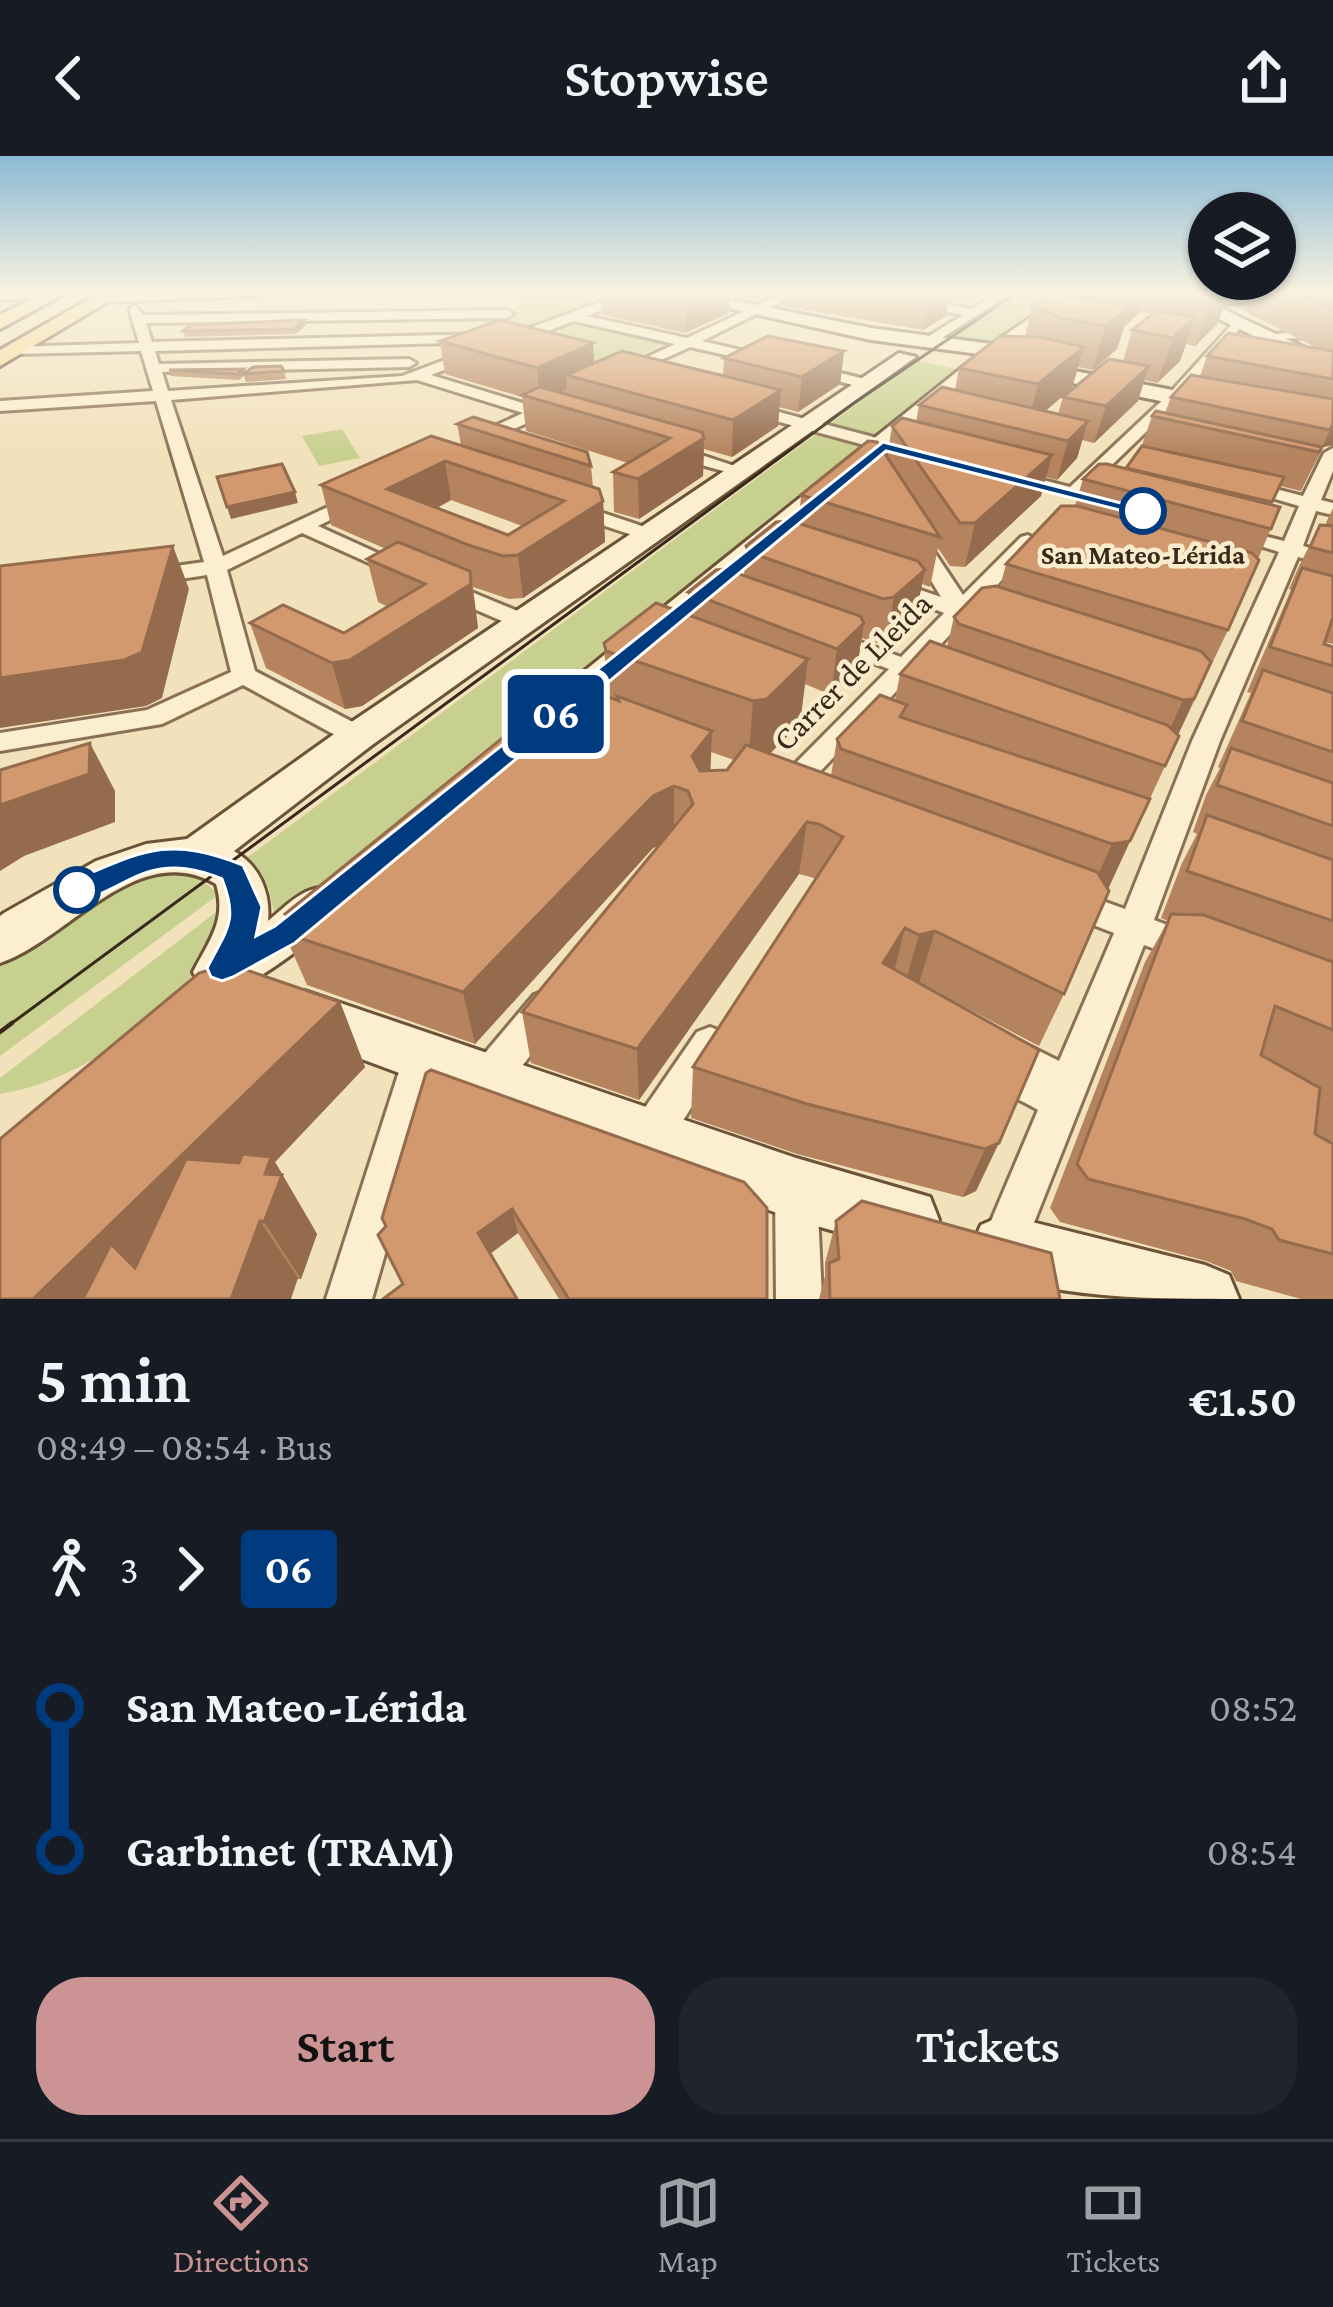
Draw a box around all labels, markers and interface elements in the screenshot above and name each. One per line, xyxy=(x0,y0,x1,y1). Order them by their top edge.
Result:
icon: back xyxy=(36,45,102,111)
icon: share xyxy=(1231,45,1297,111)
text: Stopwise xyxy=(564,48,769,108)
map controls xyxy=(1188,192,1296,300)
button: layers xyxy=(1188,192,1296,300)
marker: San Mateo-Lérida xyxy=(1121,489,1165,533)
place label: San Mateo-Lérida xyxy=(1041,540,1245,570)
street label: Carrer de Lleida xyxy=(765,584,939,758)
line badge: 06 xyxy=(502,675,610,753)
text: 06 xyxy=(532,690,580,737)
unlabelled marker xyxy=(55,868,99,912)
text: 5 min xyxy=(36,1343,191,1416)
text: €1.50 xyxy=(1189,1376,1297,1426)
text: 08:49 – 08:54 · Bus xyxy=(36,1425,333,1468)
icon: walk xyxy=(36,1536,102,1602)
icon: forward xyxy=(157,1536,223,1602)
text: 06 xyxy=(265,1545,313,1592)
text: 3 xyxy=(120,1548,139,1591)
text: San Mateo-Lérida xyxy=(126,1682,467,1732)
text: 08:52 xyxy=(1209,1686,1297,1729)
text: Garbinet (TRAM) xyxy=(126,1826,456,1876)
text: 08:54 xyxy=(1207,1830,1297,1873)
button: Start xyxy=(36,1977,655,2115)
button: Tickets xyxy=(679,1977,1297,2115)
tab: Directions xyxy=(173,2170,309,2279)
tab: Map xyxy=(655,2170,721,2279)
tab: Tickets xyxy=(1066,2170,1160,2279)

